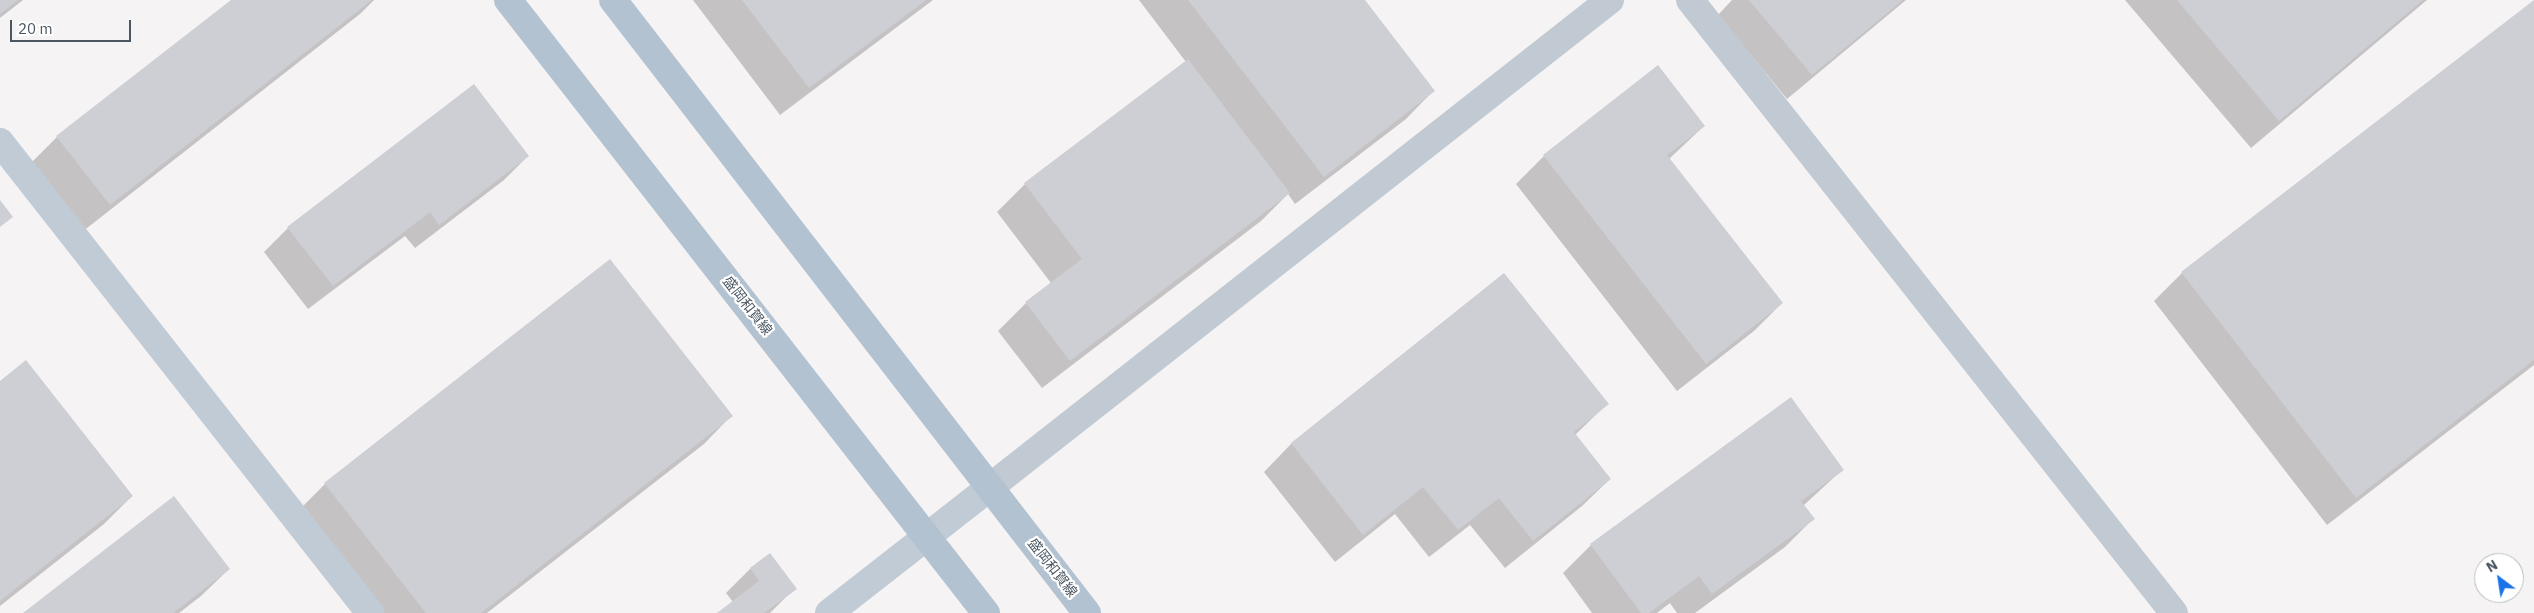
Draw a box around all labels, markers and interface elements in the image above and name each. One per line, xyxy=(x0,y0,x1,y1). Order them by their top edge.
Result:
scale bar xyxy=(12,10,134,42)
text: 20 m xyxy=(18,19,53,38)
street label: 盛岡和賀線 xyxy=(719,273,775,339)
street label: 盛岡和賀線 xyxy=(1024,535,1080,601)
north arrow xyxy=(2474,553,2524,603)
text: N xyxy=(2483,556,2501,576)

